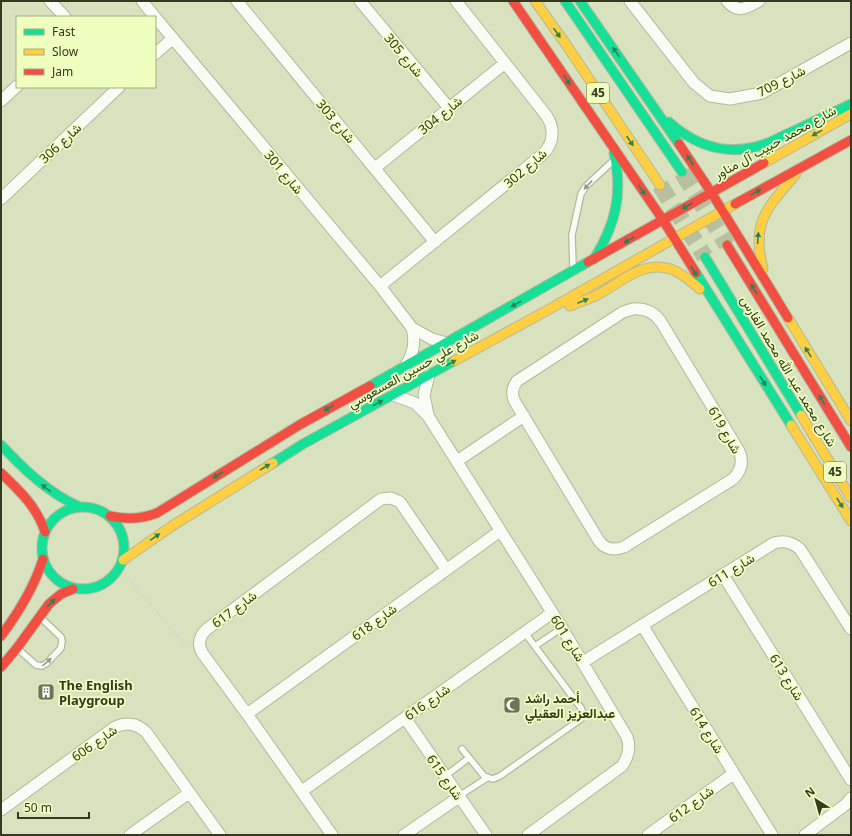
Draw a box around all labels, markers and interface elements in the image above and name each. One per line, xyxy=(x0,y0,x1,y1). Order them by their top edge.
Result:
legend xyxy=(16,16,156,88)
text: Fast xyxy=(52,23,76,40)
one-way arrow xyxy=(553,27,562,38)
street label: شارع 305 xyxy=(380,29,428,81)
text: Slow xyxy=(52,43,79,60)
one-way arrow xyxy=(612,47,620,58)
street label: شارع 709 xyxy=(754,61,809,102)
text: Jam xyxy=(51,63,73,80)
one-way arrow xyxy=(563,74,571,85)
road number: 45 xyxy=(587,83,609,103)
street label: شارع 304 xyxy=(414,92,466,139)
street label: شارع 303 xyxy=(312,95,360,147)
street label: شارع محمد حبيب آل مناور xyxy=(710,101,840,184)
street label: شارع 306 xyxy=(35,119,86,168)
one-way arrow xyxy=(811,130,823,137)
one-way arrow xyxy=(626,136,634,146)
street label: شارع 302 xyxy=(500,144,551,193)
street label: شارع 301 xyxy=(260,146,308,198)
one-way arrow xyxy=(686,154,693,166)
one-way arrow xyxy=(583,180,592,190)
one-way arrow xyxy=(638,185,646,195)
one-way arrow xyxy=(750,189,762,195)
one-way arrow xyxy=(681,203,693,210)
one-way arrow xyxy=(754,232,761,244)
one-way arrow xyxy=(623,236,635,243)
one-way arrow xyxy=(691,265,698,277)
one-way arrow xyxy=(750,283,757,295)
street label: شارع محمد عبد الله محمد الفارس xyxy=(736,292,841,450)
one-way arrow xyxy=(578,298,590,304)
one-way arrow xyxy=(510,301,522,308)
street label: شارع علي حسين العسعوسي xyxy=(344,326,483,414)
one-way arrow xyxy=(805,346,812,358)
one-way arrow xyxy=(445,360,457,366)
one-way arrow xyxy=(760,375,767,387)
one-way arrow xyxy=(818,394,825,406)
one-way arrow xyxy=(372,400,383,407)
street label: شارع 619 xyxy=(703,403,746,457)
one-way arrow xyxy=(323,405,335,412)
road number: 45 xyxy=(824,462,846,482)
one-way arrow xyxy=(259,464,270,471)
one-way arrow xyxy=(212,471,223,479)
one-way arrow xyxy=(40,484,51,492)
one-way arrow xyxy=(836,498,844,508)
one-way arrow xyxy=(150,533,160,541)
street label: شارع 611 xyxy=(704,549,758,592)
street label: شارع 617 xyxy=(208,586,261,633)
one-way arrow xyxy=(46,598,55,608)
street label: شارع 618 xyxy=(348,599,401,645)
street label: شارع 601 xyxy=(546,611,589,665)
street label: شارع 613 xyxy=(765,650,808,704)
one-way arrow xyxy=(42,658,52,666)
place label: The English Playgroup xyxy=(59,676,133,709)
street label: شارع 616 xyxy=(401,680,454,725)
building icon: The English Playgroup xyxy=(36,682,56,702)
place label: أحمد راشد عبدالعزيز العقيلي xyxy=(525,689,615,724)
mosque icon: أحمد راشد عبدالعزيز العقيلي xyxy=(502,695,522,715)
street label: شارع 614 xyxy=(685,703,728,757)
street label: شارع 606 xyxy=(68,721,121,766)
street label: شارع 615 xyxy=(422,751,467,804)
north arrow xyxy=(796,780,836,820)
street label: شارع 612 xyxy=(665,781,718,827)
text: N xyxy=(802,783,818,800)
scale bar xyxy=(18,794,89,820)
text: 50 m xyxy=(24,799,52,816)

